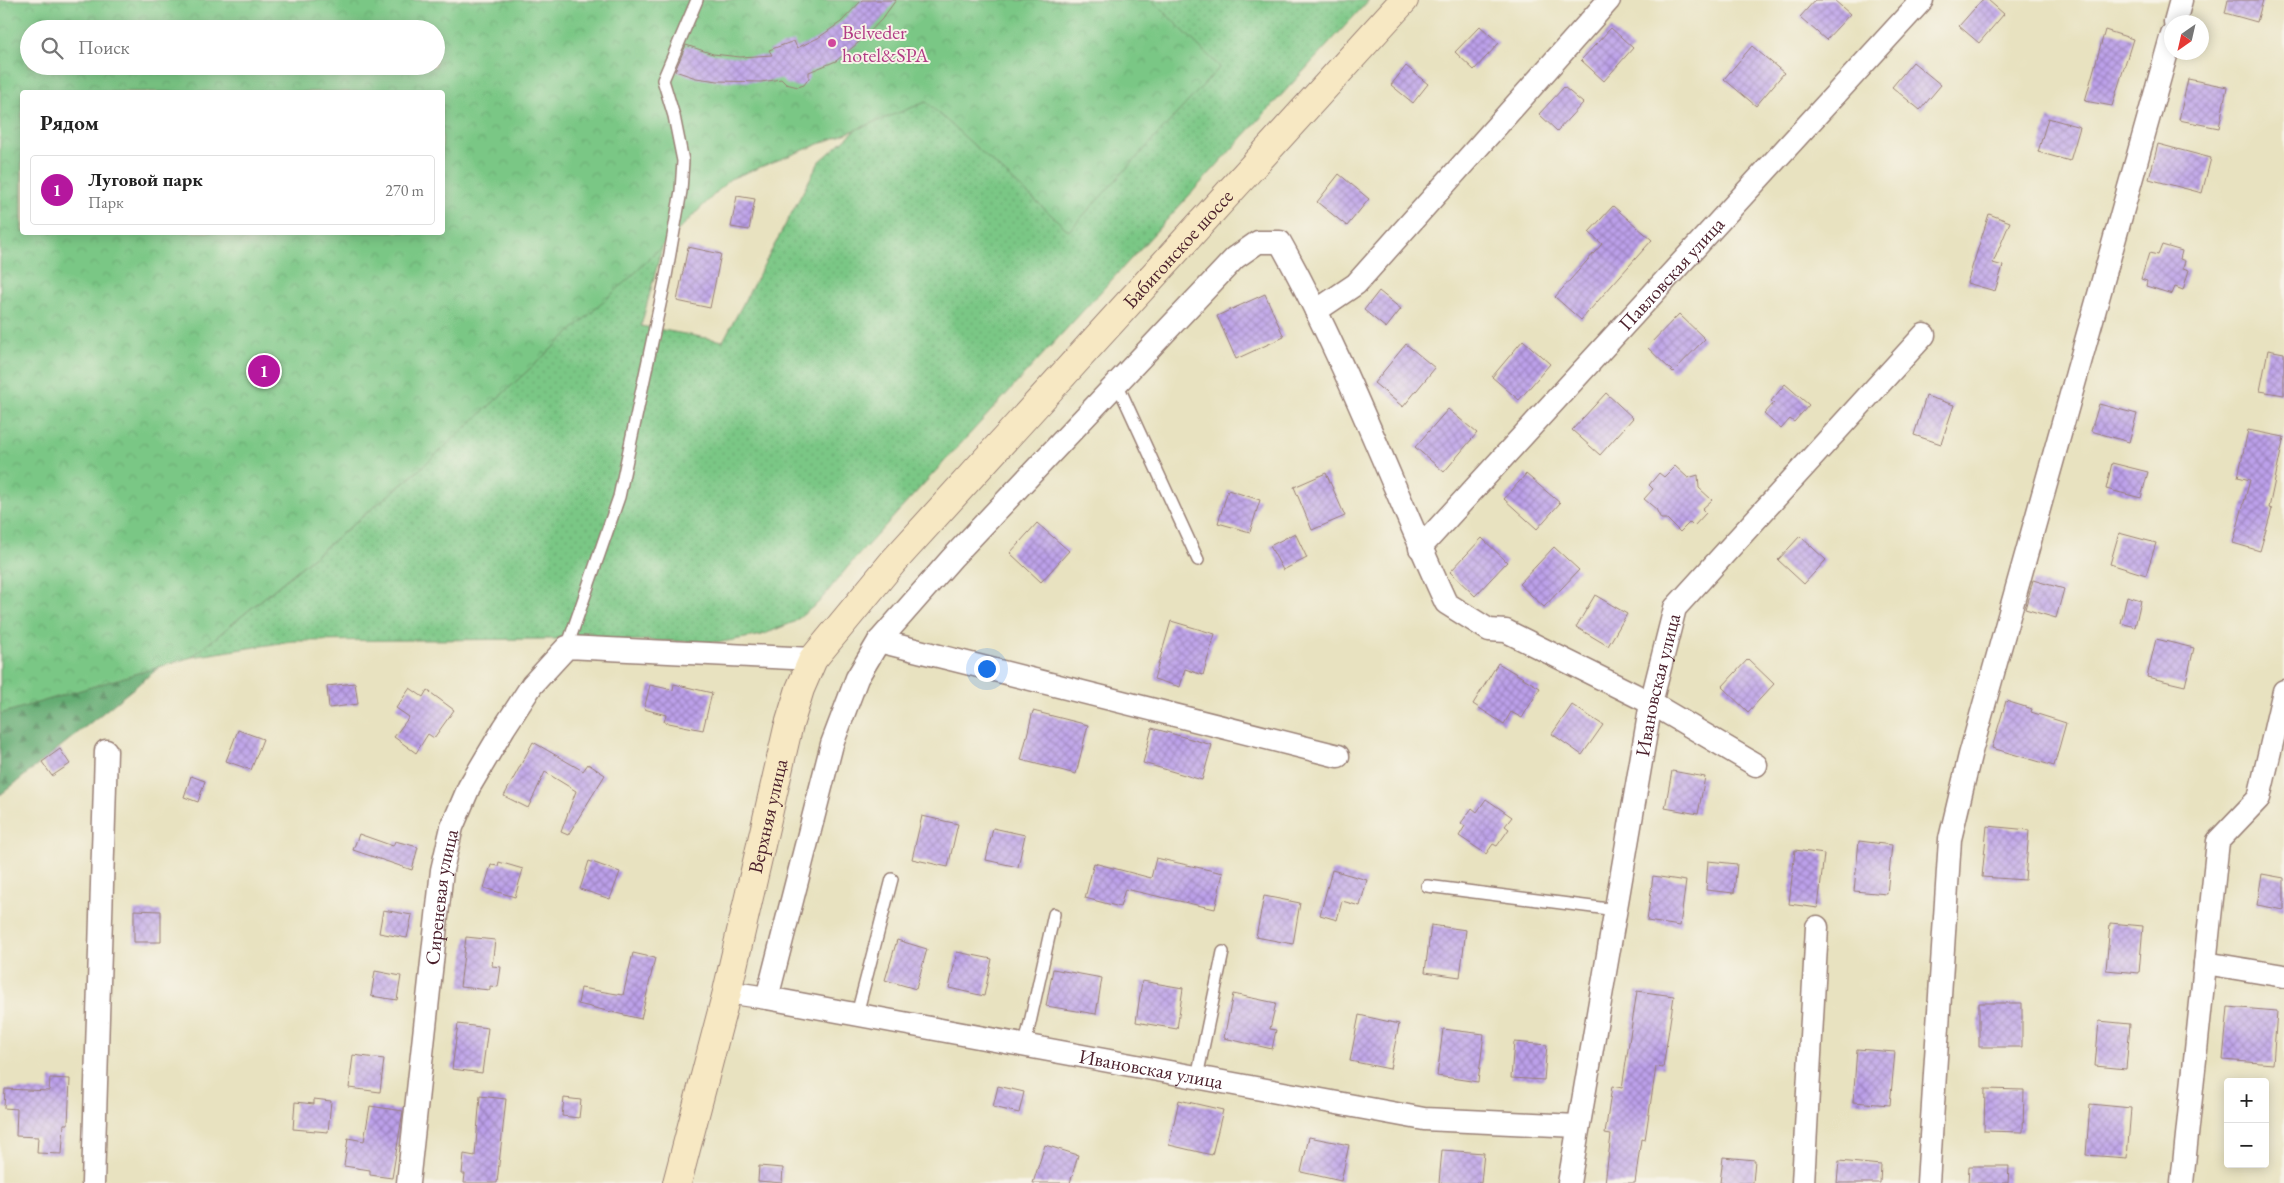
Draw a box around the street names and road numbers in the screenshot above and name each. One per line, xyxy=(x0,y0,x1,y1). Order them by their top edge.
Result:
street label: Бабигонское шоссе xyxy=(1117,183,1239,314)
street label: Павловская улица xyxy=(1613,211,1730,336)
street label: Ивановская улица xyxy=(1629,611,1686,758)
street label: Верхняя улица xyxy=(742,756,793,876)
street label: Сиреневая улица xyxy=(419,826,464,966)
street label: Ивановская улица xyxy=(1077,1043,1225,1095)

